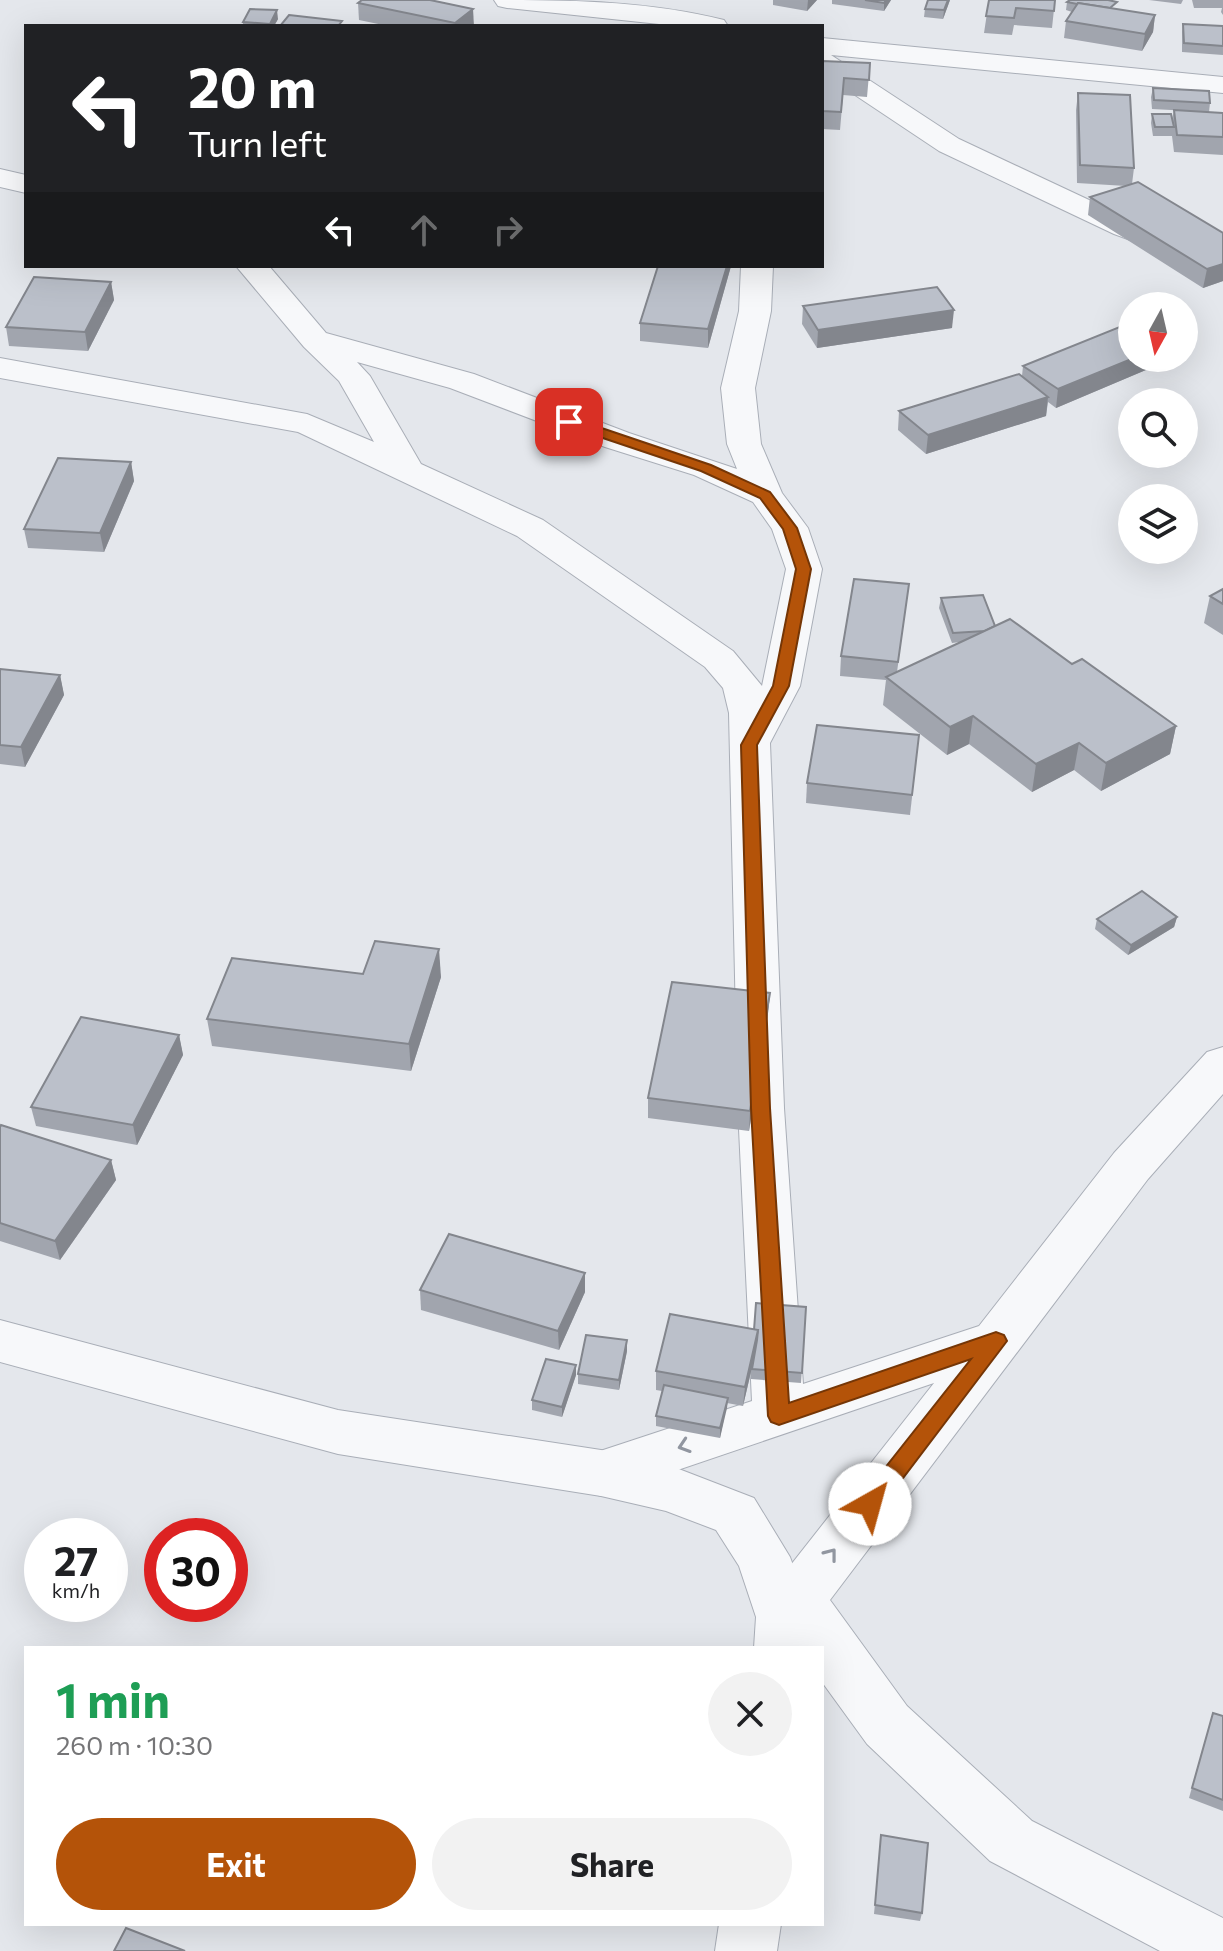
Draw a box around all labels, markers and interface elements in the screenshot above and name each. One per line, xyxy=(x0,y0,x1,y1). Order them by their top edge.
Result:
text: 20 m xyxy=(188,51,316,120)
icon: left xyxy=(56,56,160,160)
text: Turn left xyxy=(188,120,327,164)
icon: left xyxy=(318,208,362,252)
icon: ahead xyxy=(402,208,446,252)
icon: right xyxy=(486,208,530,252)
north arrow xyxy=(1118,292,1198,372)
map controls xyxy=(1118,292,1198,564)
pin xyxy=(535,388,603,456)
button: search xyxy=(1118,388,1198,468)
icon: arrive xyxy=(547,400,591,444)
button: layers xyxy=(1118,484,1198,564)
one-way arrow xyxy=(677,1437,691,1453)
position arrow xyxy=(828,1462,912,1546)
speed limit sign: 30 xyxy=(144,1518,248,1622)
text: 27 xyxy=(54,1535,98,1584)
one-way arrow xyxy=(821,1549,836,1563)
text: km/h xyxy=(52,1578,100,1602)
text: 1 min xyxy=(56,1669,170,1728)
button: close xyxy=(708,1672,792,1756)
text: 260 m · 10:30 xyxy=(56,1729,213,1760)
button: Exit xyxy=(56,1818,416,1910)
button: Share xyxy=(432,1818,792,1910)

